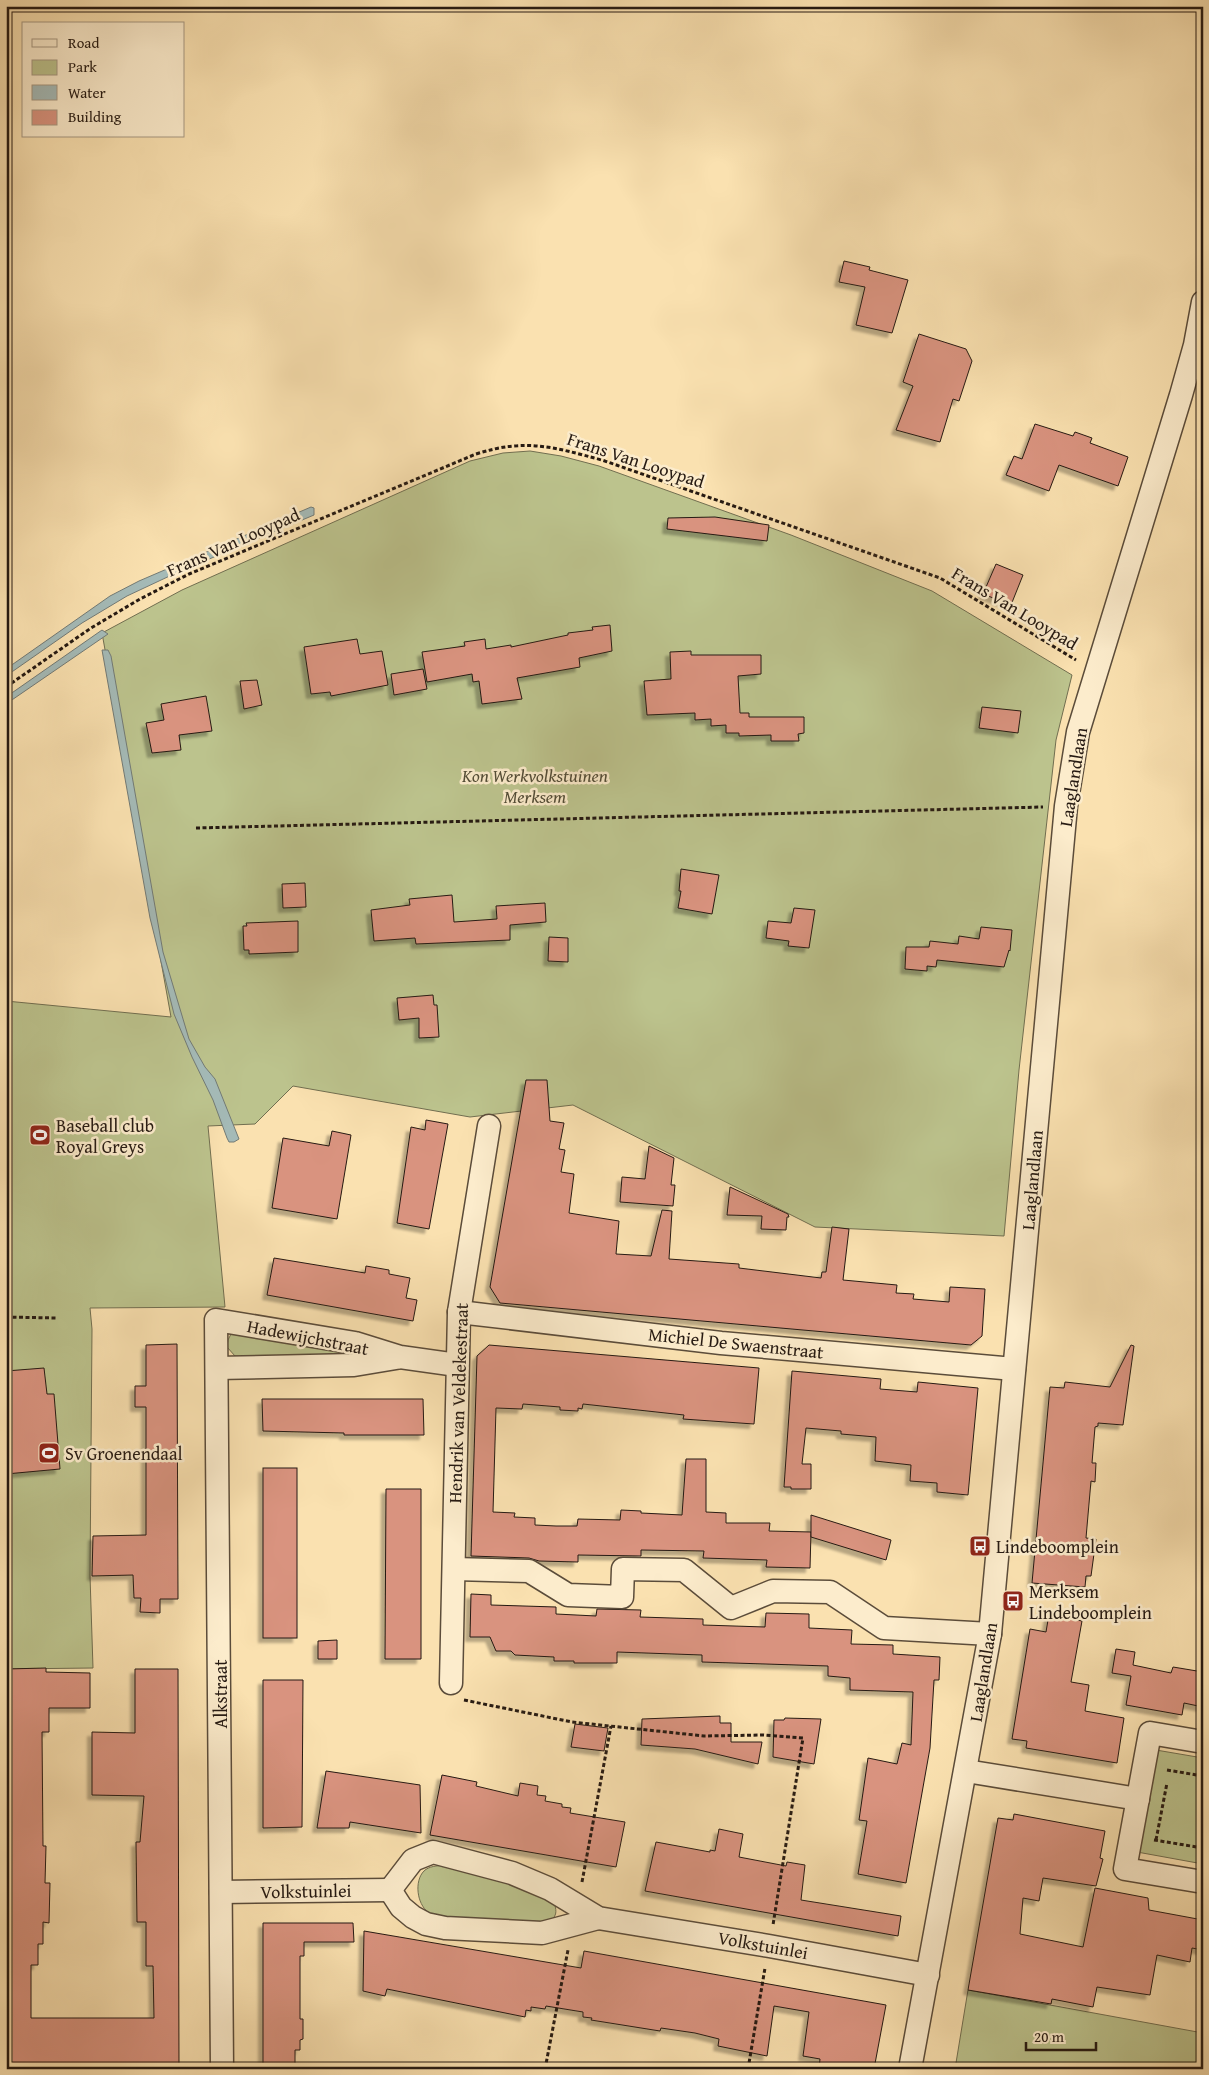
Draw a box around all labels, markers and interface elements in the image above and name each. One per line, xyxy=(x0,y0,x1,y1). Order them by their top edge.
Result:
legend xyxy=(22,22,185,138)
text: Road xyxy=(68,32,99,53)
text: Park xyxy=(68,56,97,77)
text: Water xyxy=(68,82,106,103)
text: Building xyxy=(68,106,122,127)
street label: Frans Van Looypad xyxy=(564,425,709,495)
street label: Frans Van Looypad xyxy=(162,500,304,583)
street label: Frans Van Looypad xyxy=(947,560,1084,657)
street label: Laaglandlaan xyxy=(1052,725,1094,829)
park label: Kon Werkvolkstuinen Merksem xyxy=(461,762,608,810)
place label: Baseball club Royal Greys xyxy=(56,1112,154,1160)
sports icon: Baseball club Royal Greys xyxy=(28,1123,52,1147)
street label: Laaglandlaan xyxy=(1014,1129,1050,1231)
street label: Hendrik van Veldekestraat xyxy=(441,1302,475,1504)
street label: Hadewijchstraat xyxy=(245,1312,372,1362)
street label: Michiel De Swaenstraat xyxy=(647,1320,826,1366)
place label: Sv Groenendaal xyxy=(65,1440,182,1467)
sports icon: Sv Groenendaal xyxy=(37,1441,61,1465)
place label: Lindeboomplein xyxy=(996,1533,1119,1560)
bus stop icon: Lindeboomplein xyxy=(968,1534,992,1558)
place label: Merksem Lindeboomplein xyxy=(1029,1578,1152,1626)
bus stop icon: Merksem Lindeboomplein xyxy=(1001,1589,1025,1613)
street label: Laaglandlaan xyxy=(962,1620,1004,1724)
street label: Alkstraat xyxy=(207,1659,234,1729)
street label: Volkstuinlei xyxy=(260,1877,352,1905)
street label: Volkstuinlei xyxy=(716,1924,810,1966)
scale bar xyxy=(1026,2020,1096,2052)
text: 20 m xyxy=(1034,2026,1065,2047)

